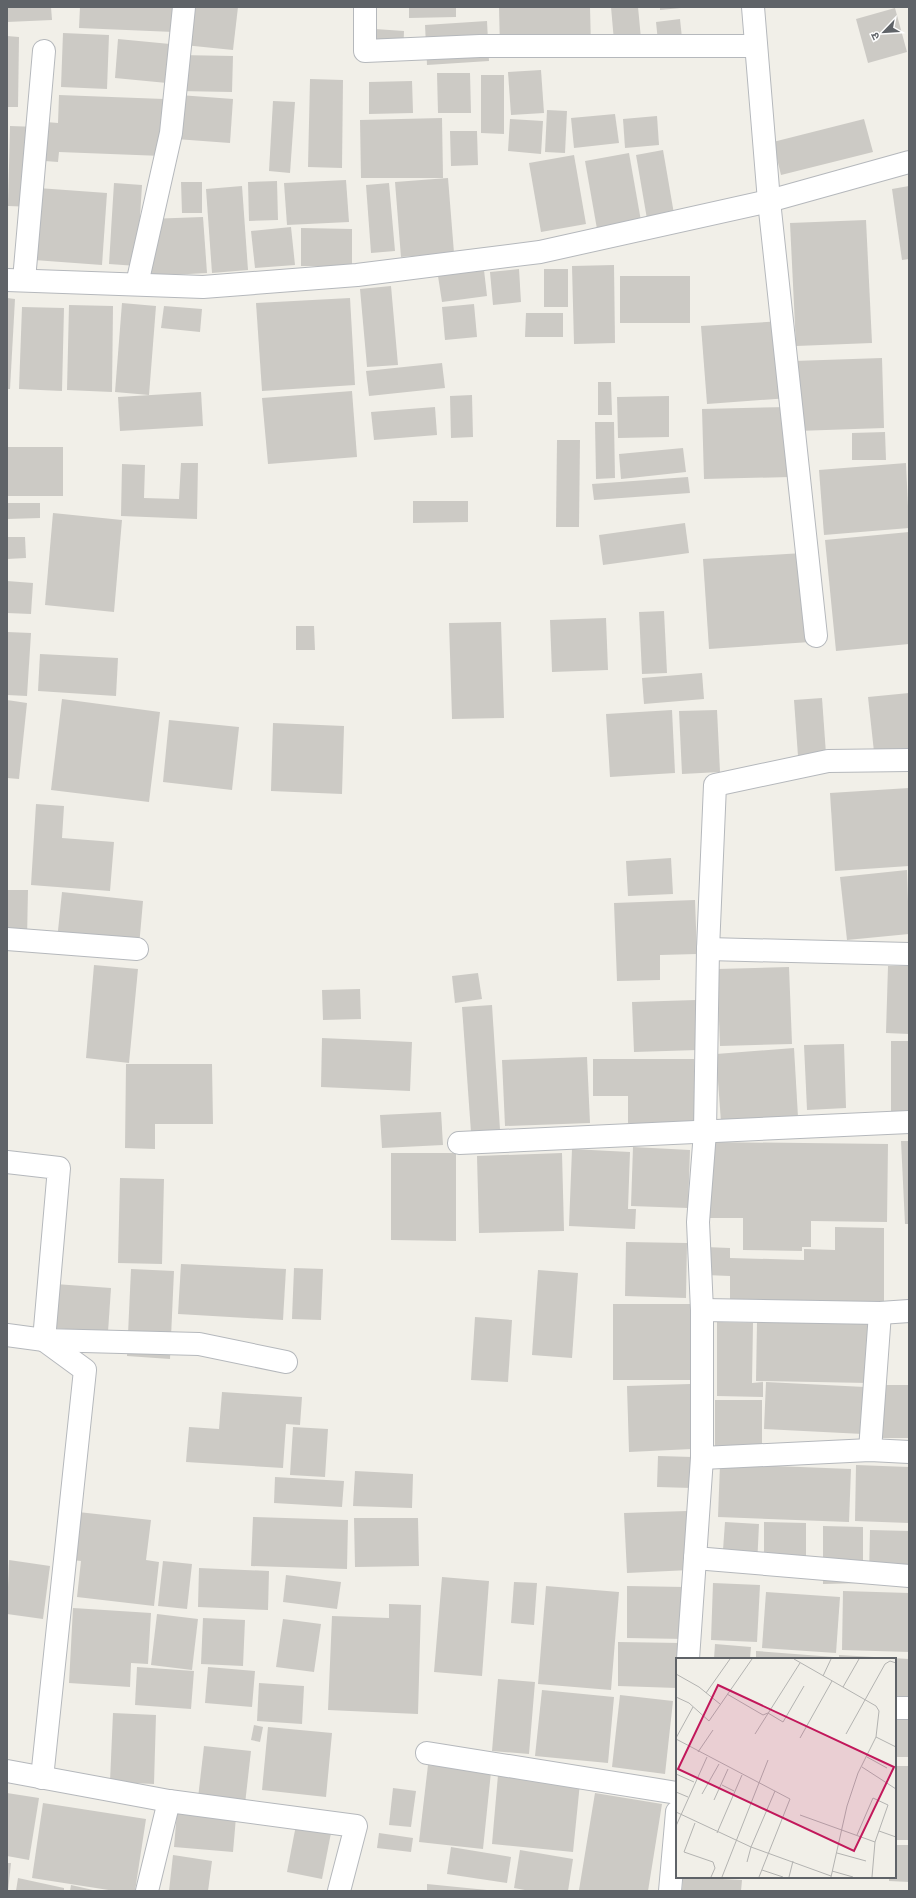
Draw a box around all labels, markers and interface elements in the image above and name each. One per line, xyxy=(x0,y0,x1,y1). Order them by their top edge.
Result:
north arrow xyxy=(864,12,904,52)
text: उ xyxy=(868,30,882,42)
inset map xyxy=(676,1658,896,1878)

